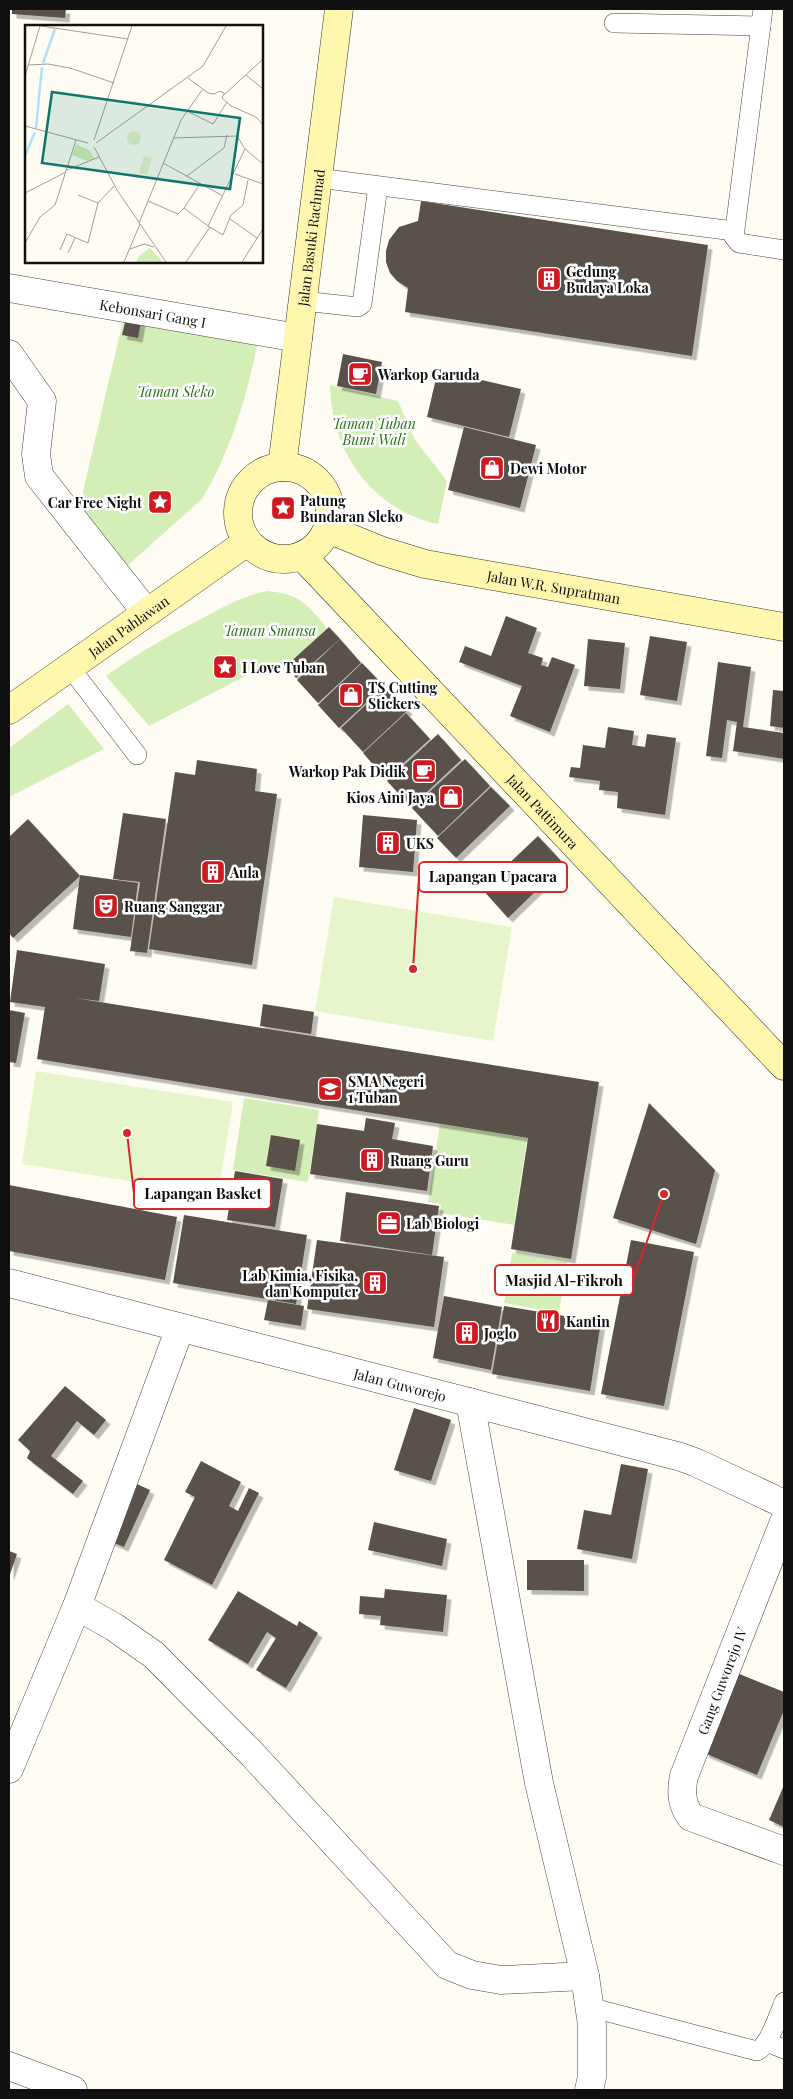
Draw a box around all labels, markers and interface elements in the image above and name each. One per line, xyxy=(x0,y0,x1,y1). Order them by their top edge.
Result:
inset map xyxy=(25,25,262,262)
street label: Jalan Basuki Rachmad xyxy=(292,168,328,309)
place label: Gedung Budaya Loka xyxy=(566,262,649,297)
building icon: Gedung Budaya Loka xyxy=(536,266,562,292)
street label: Kebonsari Gang I xyxy=(98,294,208,331)
cafe icon: Warkop Garuda xyxy=(347,361,373,387)
place label: Warkop Garuda xyxy=(377,365,480,384)
park label: Taman Sleko xyxy=(138,382,215,401)
park label: Taman Tuban Bumi Wali xyxy=(332,414,416,449)
shop icon: Dewi Motor xyxy=(479,455,505,481)
place label: Dewi Motor xyxy=(510,459,587,478)
place icon: Car Free Night xyxy=(147,489,173,515)
place label: Patung Bundaran Sleko xyxy=(300,491,403,526)
place label: Car Free Night xyxy=(48,493,142,512)
place icon: Patung Bundaran Sleko xyxy=(270,495,296,521)
street label: Jalan W.R. Supratman xyxy=(485,565,623,608)
street label: Jalan Pahlawan xyxy=(83,590,173,661)
park label: Taman Smansa xyxy=(224,621,316,640)
place icon: I Love Tuban xyxy=(212,654,238,680)
place label: I Love Tuban xyxy=(242,658,325,677)
place label: TS Cutting Stickers xyxy=(368,678,438,713)
shop icon: TS Cutting Stickers xyxy=(338,682,364,708)
cafe icon: Warkop Pak Didik xyxy=(411,758,437,784)
place label: Warkop Pak Didik xyxy=(288,762,407,781)
street label: Jalan Pattimura xyxy=(502,769,583,853)
shop icon: Kios Aini Jaya xyxy=(438,784,464,810)
place label: Kios Aini Jaya xyxy=(346,788,435,807)
building icon: UKS xyxy=(375,830,401,856)
place label: UKS xyxy=(406,834,434,853)
building icon: Aula xyxy=(200,859,226,885)
callout: Lapangan Upacara xyxy=(419,862,567,892)
place label: Aula xyxy=(229,863,260,882)
text: Lapangan Upacara xyxy=(429,866,557,886)
theatre icon: Ruang Sanggar xyxy=(93,893,119,919)
place label: Ruang Sanggar xyxy=(124,897,222,916)
place label: SMA Negeri 1 Tuban xyxy=(348,1072,425,1107)
school or university icon: SMA Negeri 1 Tuban xyxy=(317,1076,343,1102)
building icon: Ruang Guru xyxy=(359,1147,385,1173)
place label: Ruang Guru xyxy=(390,1151,469,1170)
callout: Lapangan Basket xyxy=(134,1179,271,1209)
text: Lapangan Basket xyxy=(144,1183,262,1203)
office icon: Lab Biologi xyxy=(376,1210,402,1236)
place label: Lab Biologi xyxy=(406,1214,480,1233)
callout: Masjid Al-Fikroh xyxy=(495,1265,633,1295)
place label: Lab Kimia, Fisika, dan Komputer xyxy=(242,1266,358,1301)
building icon: Lab Kimia, Fisika, dan Komputer xyxy=(362,1270,388,1296)
text: Masjid Al-Fikroh xyxy=(505,1270,623,1290)
restaurant icon: Kantin xyxy=(535,1308,561,1334)
place label: Kantin xyxy=(566,1312,610,1331)
building icon: Joglo xyxy=(454,1320,480,1346)
place label: Joglo xyxy=(483,1324,517,1343)
street label: Jalan Guworejo xyxy=(351,1363,449,1405)
street label: Gang Guworejo IV xyxy=(693,1624,751,1737)

